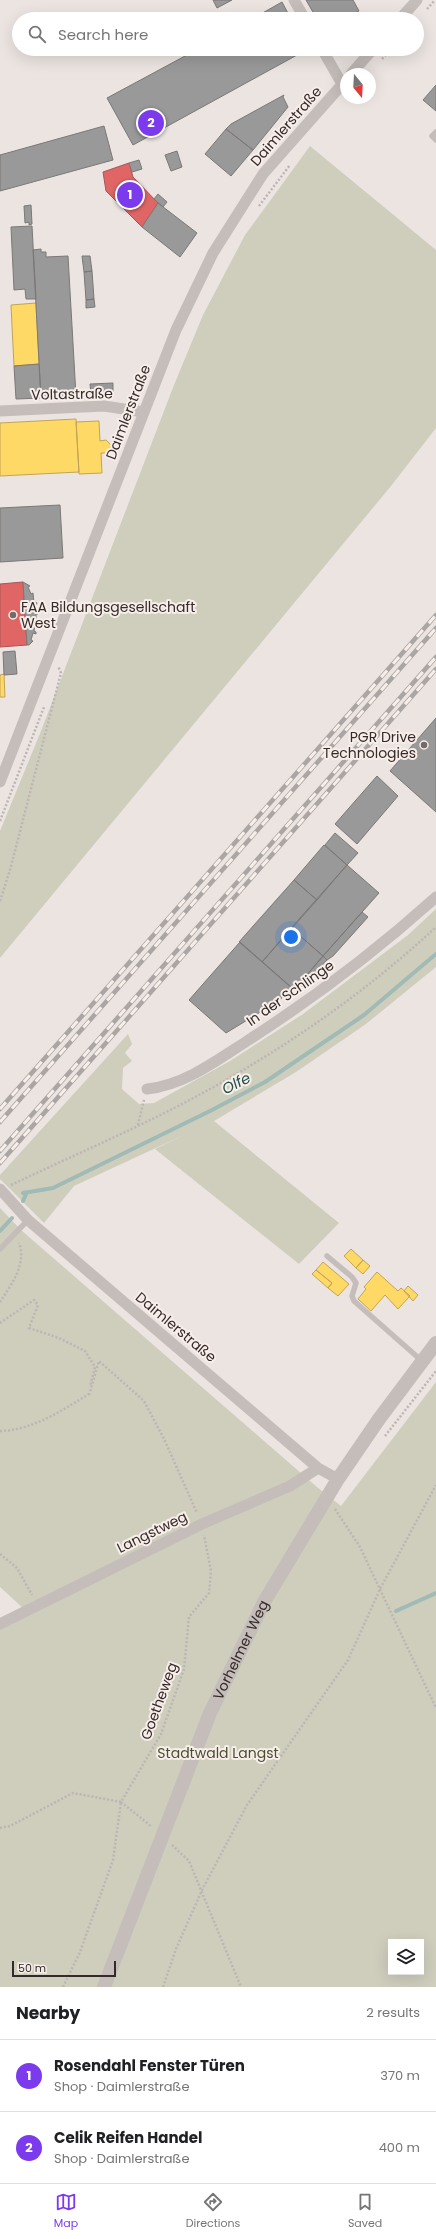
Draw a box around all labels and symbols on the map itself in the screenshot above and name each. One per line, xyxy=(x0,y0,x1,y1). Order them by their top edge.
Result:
north arrow xyxy=(340,68,376,104)
street label: Daimlerstraße xyxy=(246,82,327,170)
pin: 2 xyxy=(138,108,164,138)
pin: 1 xyxy=(117,180,143,210)
street label: Daimlerstraße xyxy=(101,362,155,462)
street label: Voltastraße xyxy=(31,383,113,405)
place label: FAA Bildungsgesellschaft West xyxy=(21,597,195,633)
marker: FAA Bildungsgesellschaft West xyxy=(8,610,18,620)
place label: PGR Drive Technologies xyxy=(323,727,416,763)
marker: PGR Drive Technologies xyxy=(419,740,429,750)
your location xyxy=(281,927,301,947)
street label: In der Schlinge xyxy=(242,955,338,1031)
water label: Olfe xyxy=(218,1067,254,1099)
street label: Daimlerstraße xyxy=(131,1287,221,1367)
street label: Langstweg xyxy=(113,1506,191,1558)
street label: Vorhelmer Weg xyxy=(208,1597,273,1703)
street label: Goetheweg xyxy=(136,1660,182,1742)
park label: Stadtwald Langst xyxy=(157,1743,279,1763)
scale bar xyxy=(12,1959,116,1978)

